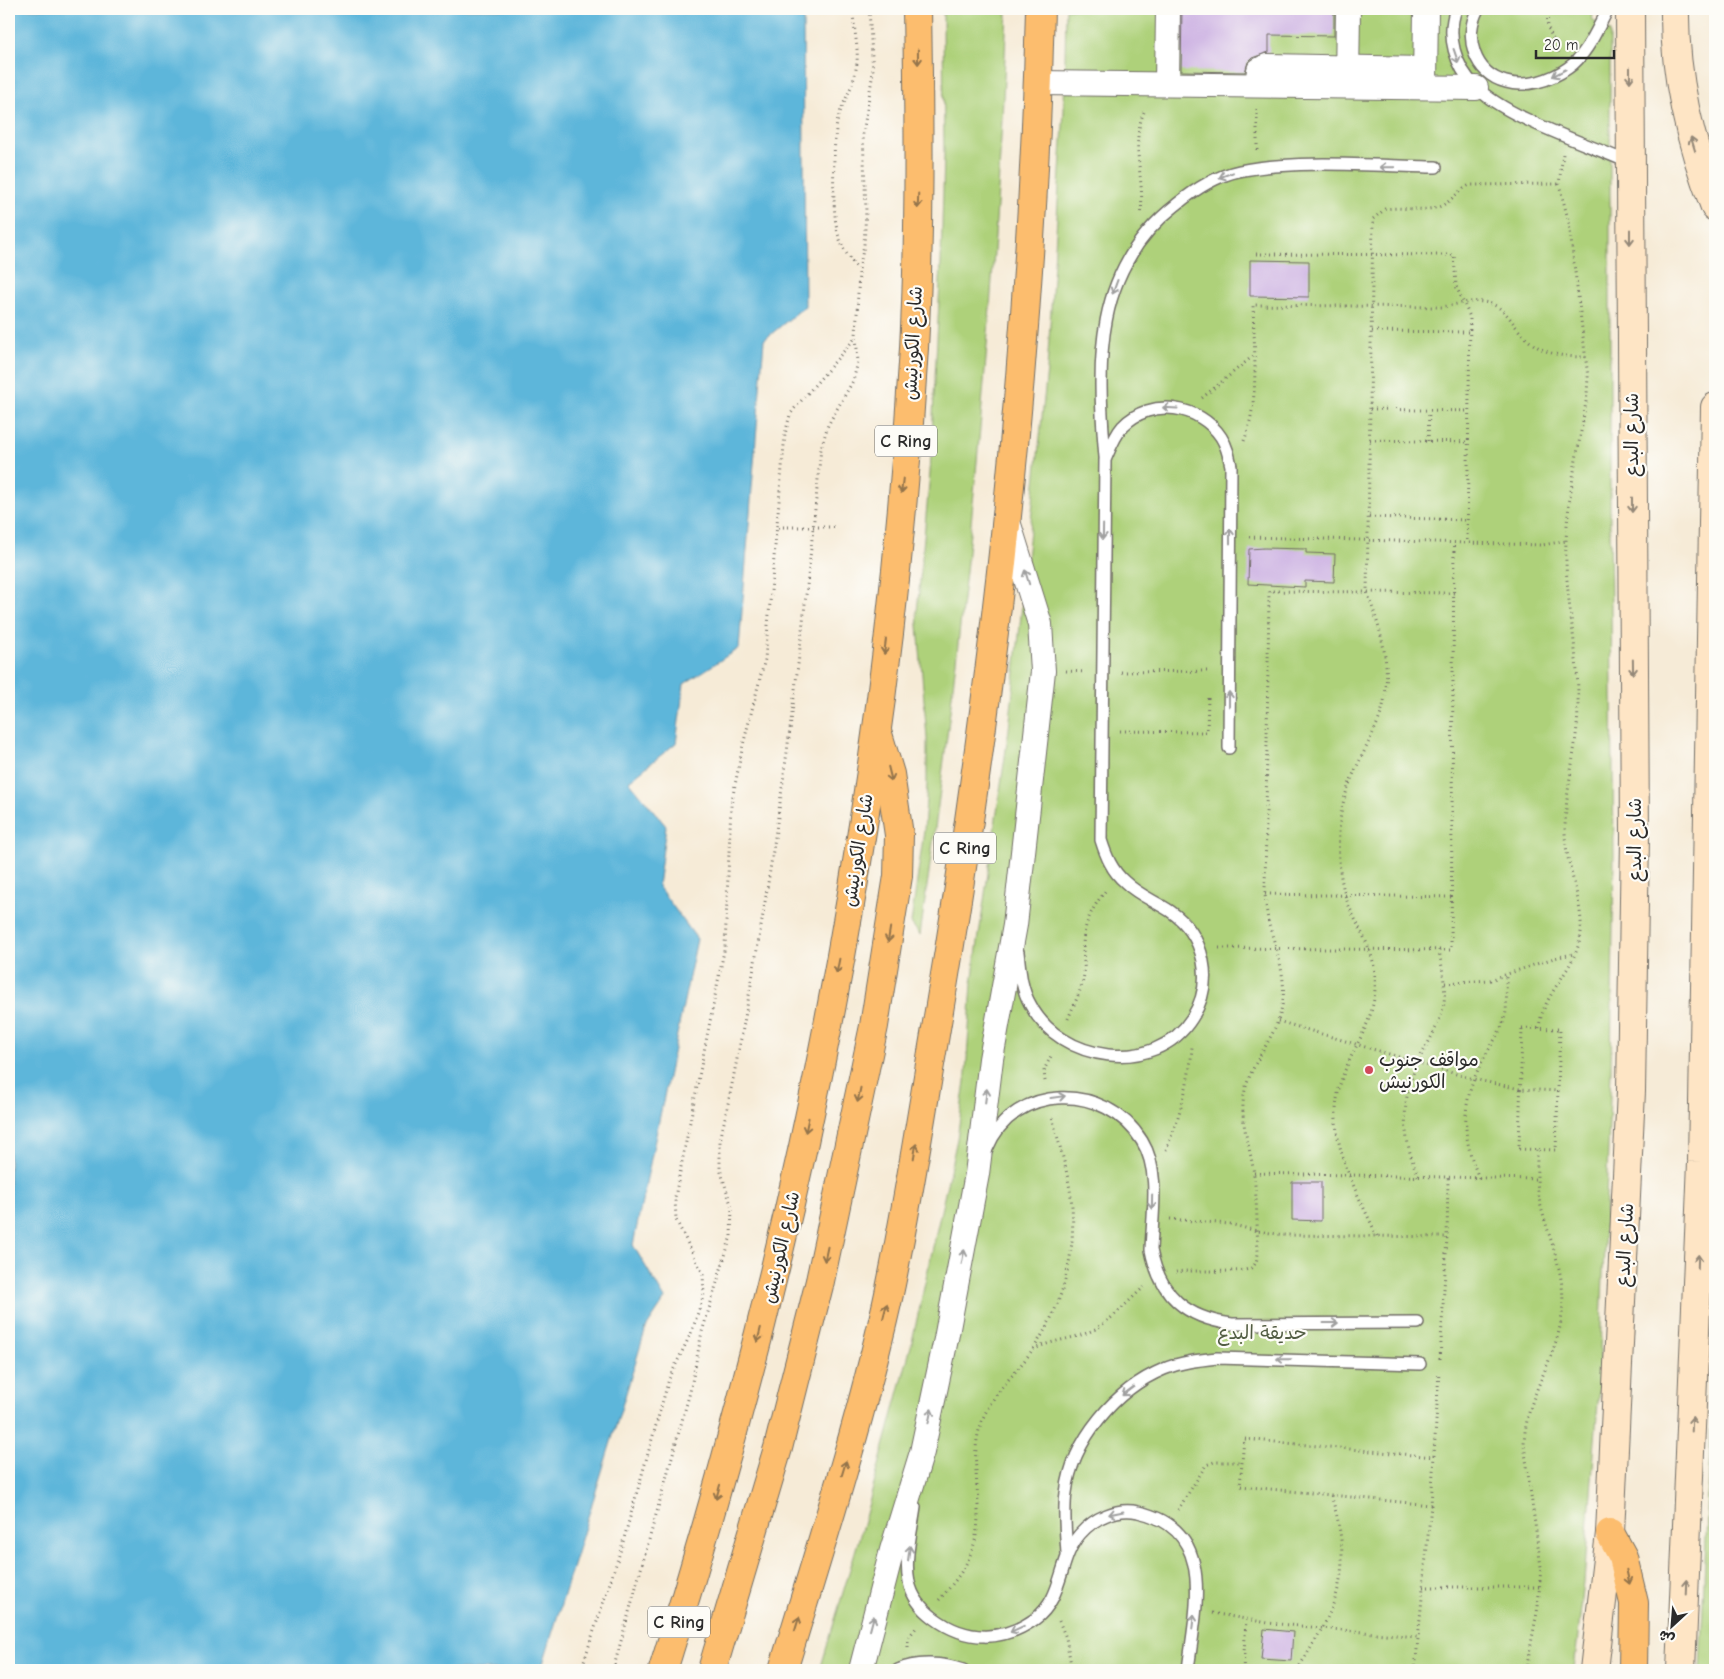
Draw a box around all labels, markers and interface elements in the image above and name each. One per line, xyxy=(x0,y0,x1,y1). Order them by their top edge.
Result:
scale bar xyxy=(1536,28,1614,60)
text: 20 m xyxy=(1544,36,1578,54)
one-way arrow xyxy=(1452,48,1462,64)
one-way arrow xyxy=(913,49,923,65)
one-way arrow xyxy=(1625,66,1635,83)
one-way arrow xyxy=(1552,68,1567,78)
one-way arrow xyxy=(1688,137,1698,153)
one-way arrow xyxy=(1380,162,1396,171)
one-way arrow xyxy=(1219,171,1234,181)
one-way arrow xyxy=(913,192,923,209)
one-way arrow xyxy=(1625,229,1635,245)
one-way arrow xyxy=(1110,279,1119,295)
street label: شارع الكورنيش xyxy=(899,285,929,401)
street label: شارع البدع xyxy=(1621,393,1645,477)
one-way arrow xyxy=(1162,404,1178,413)
road number: C Ring xyxy=(875,426,937,456)
one-way arrow xyxy=(898,477,907,493)
one-way arrow xyxy=(1627,496,1637,513)
one-way arrow xyxy=(1098,524,1108,540)
one-way arrow xyxy=(1225,529,1235,545)
one-way arrow xyxy=(1021,570,1031,586)
one-way arrow xyxy=(880,639,890,655)
one-way arrow xyxy=(1628,659,1638,675)
one-way arrow xyxy=(1224,691,1234,708)
one-way arrow xyxy=(886,766,895,782)
street label: شارع الكورنيش xyxy=(838,792,880,909)
street label: شارع البدع xyxy=(1624,798,1648,882)
road number: C Ring xyxy=(934,832,996,864)
one-way arrow xyxy=(884,927,894,943)
one-way arrow xyxy=(833,957,843,973)
place label: مواقف جنوب الكورنيش xyxy=(1379,1049,1479,1093)
marker: مواقف جنوب الكورنيش xyxy=(1363,1064,1375,1076)
one-way arrow xyxy=(854,1086,863,1102)
one-way arrow xyxy=(981,1088,991,1104)
one-way arrow xyxy=(1049,1092,1065,1102)
one-way arrow xyxy=(802,1117,811,1133)
one-way arrow xyxy=(911,1143,921,1159)
street label: شارع الكورنيش xyxy=(757,1189,806,1306)
one-way arrow xyxy=(1148,1193,1157,1209)
street label: شارع البدع xyxy=(1612,1202,1640,1288)
one-way arrow xyxy=(820,1245,830,1261)
one-way arrow xyxy=(958,1249,968,1265)
one-way arrow xyxy=(1693,1254,1703,1270)
one-way arrow xyxy=(881,1303,890,1319)
one-way arrow xyxy=(1323,1318,1339,1328)
park label: حديقة البدع xyxy=(1217,1322,1307,1346)
one-way arrow xyxy=(754,1326,763,1342)
one-way arrow xyxy=(1276,1354,1292,1364)
one-way arrow xyxy=(1122,1385,1135,1396)
one-way arrow xyxy=(926,1408,935,1424)
one-way arrow xyxy=(1687,1417,1697,1433)
one-way arrow xyxy=(839,1460,849,1476)
one-way arrow xyxy=(712,1484,722,1500)
one-way arrow xyxy=(1109,1509,1125,1519)
one-way arrow xyxy=(904,1546,914,1562)
one-way arrow xyxy=(1624,1569,1633,1585)
one-way arrow xyxy=(1681,1579,1691,1595)
north arrow xyxy=(1646,1602,1696,1652)
road number: C Ring xyxy=(648,1606,710,1638)
one-way arrow xyxy=(1188,1614,1198,1630)
one-way arrow xyxy=(868,1615,878,1631)
one-way arrow xyxy=(793,1616,803,1632)
one-way arrow xyxy=(1010,1625,1025,1635)
text: ش xyxy=(1656,1626,1677,1648)

